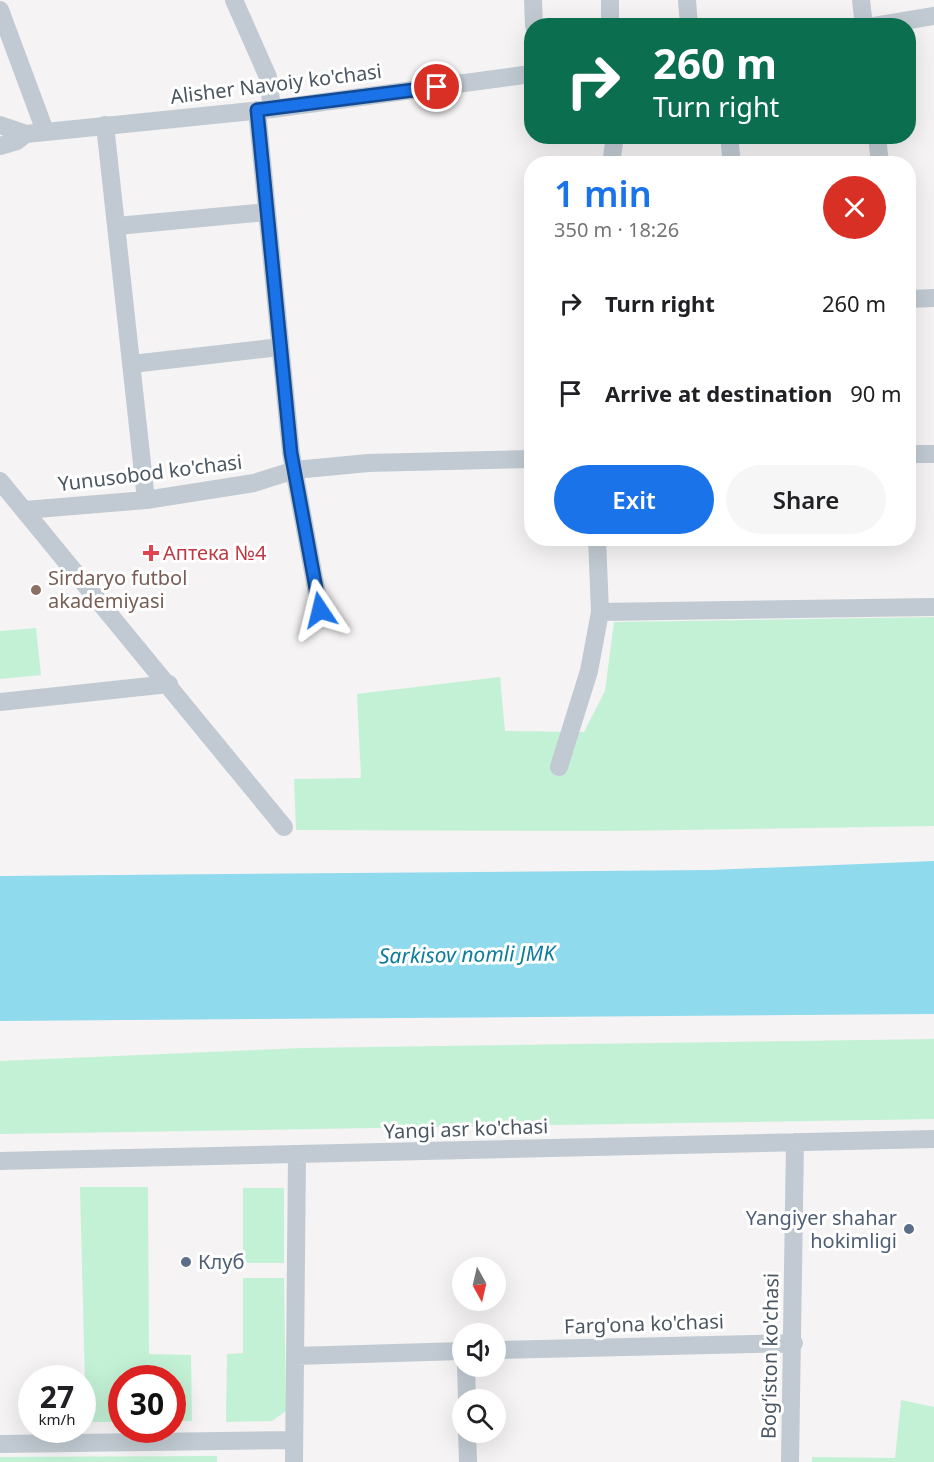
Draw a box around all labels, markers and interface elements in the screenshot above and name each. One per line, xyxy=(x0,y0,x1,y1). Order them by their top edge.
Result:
text: 260 m xyxy=(653,34,777,91)
icon: right xyxy=(554,42,632,120)
street label: Alisher Navoiy ko'chasi xyxy=(169,57,383,110)
pin xyxy=(411,61,462,112)
icon: arrive xyxy=(420,70,453,103)
text: Turn right xyxy=(653,88,779,125)
text: 1 min xyxy=(554,169,652,218)
button: close xyxy=(823,176,886,239)
text: 350 m · 18:26 xyxy=(554,216,679,243)
icon: right xyxy=(554,287,587,320)
text: Turn right xyxy=(605,288,715,318)
text: 260 m xyxy=(822,288,886,318)
icon: arrive xyxy=(554,377,587,410)
text: Arrive at destination xyxy=(605,378,832,408)
text: 90 m xyxy=(850,378,902,408)
street label: Yunusobod ko'chasi xyxy=(56,448,243,497)
button: Exit xyxy=(554,465,714,534)
button: Share xyxy=(726,465,886,534)
place label: Аптека №4 xyxy=(163,539,267,566)
marker: Аптека №4 xyxy=(144,546,158,560)
place label: Sirdaryo futbol akademiyasi xyxy=(48,564,187,614)
position arrow xyxy=(288,578,352,642)
marker: Sirdaryo futbol akademiyasi xyxy=(29,583,43,597)
water label: Sarkisov nomli JMK xyxy=(379,938,558,970)
street label: Yangi asr ko'chasi xyxy=(383,1112,549,1145)
place label: Yangiyer shahar hokimligi xyxy=(746,1204,897,1254)
marker: Yangiyer shahar hokimligi xyxy=(902,1222,916,1236)
place label: Клуб xyxy=(198,1248,244,1275)
marker: Клуб xyxy=(179,1255,193,1269)
north arrow xyxy=(452,1257,506,1311)
map controls xyxy=(452,1257,506,1443)
street label: Bog‘iston ko'chasi xyxy=(755,1273,784,1439)
street label: Farg'ona ko'chasi xyxy=(564,1307,724,1340)
button: sound xyxy=(452,1323,506,1377)
speed limit sign: 30 xyxy=(108,1365,186,1443)
text: 27 xyxy=(40,1376,74,1417)
button: search xyxy=(452,1389,506,1443)
text: km/h xyxy=(39,1409,75,1429)

